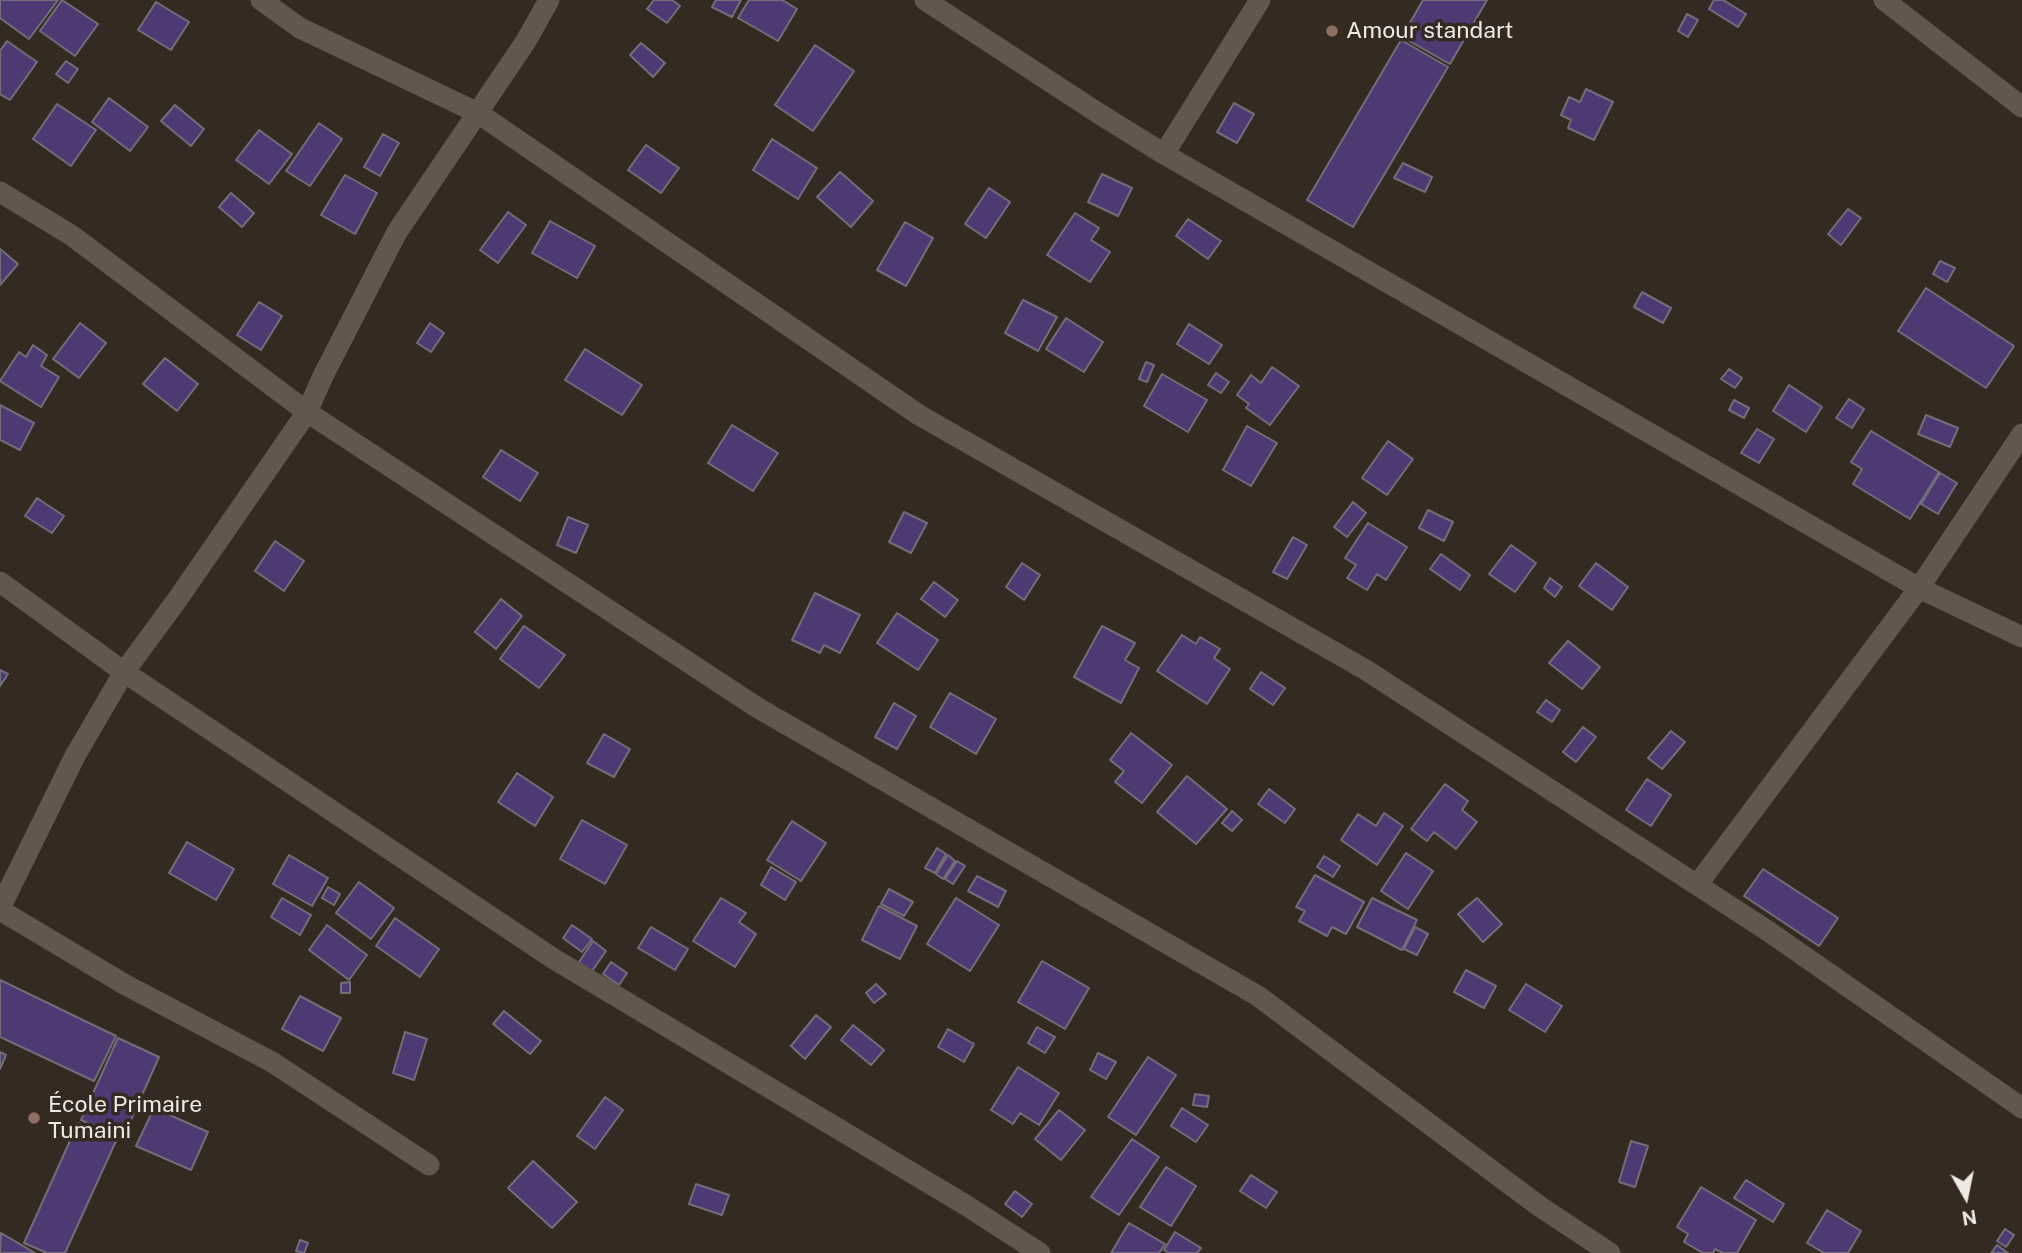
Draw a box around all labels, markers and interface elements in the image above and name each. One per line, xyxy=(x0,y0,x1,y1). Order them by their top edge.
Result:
place label: Amour standart xyxy=(1346,17,1514,45)
marker: Amour standart xyxy=(1324,23,1340,39)
place label: École Primaire Tumaini xyxy=(48,1091,202,1145)
marker: École Primaire Tumaini xyxy=(26,1110,42,1126)
north arrow xyxy=(1931,1162,2001,1232)
text: N xyxy=(1960,1206,1978,1230)

